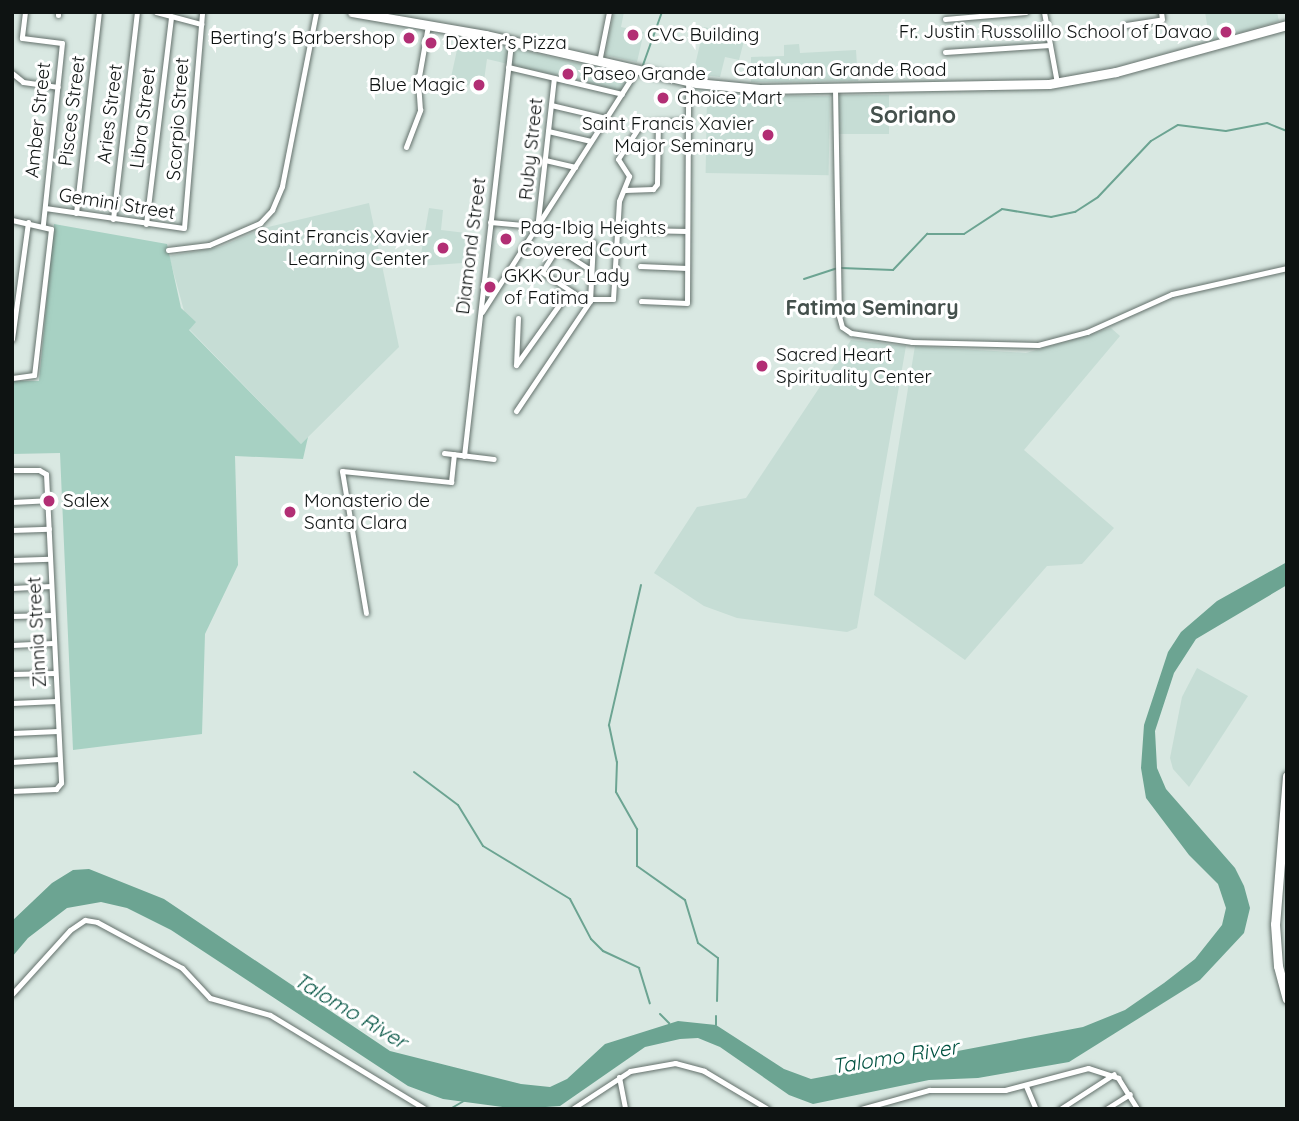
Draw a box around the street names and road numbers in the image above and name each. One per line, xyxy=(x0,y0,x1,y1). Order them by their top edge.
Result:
street label: Pisces Street xyxy=(54,55,90,167)
street label: Scorpio Street xyxy=(162,57,194,181)
street label: Catalunan Grande Road xyxy=(734,59,946,81)
street label: Amber Street xyxy=(21,61,55,179)
street label: Aries Street xyxy=(93,63,127,165)
street label: Libra Street xyxy=(126,66,160,170)
street label: Ruby Street xyxy=(514,97,548,201)
street label: Diamond Street xyxy=(451,176,491,316)
street label: Gemini Street xyxy=(57,184,177,224)
street label: Zinnia Street xyxy=(23,576,51,688)

